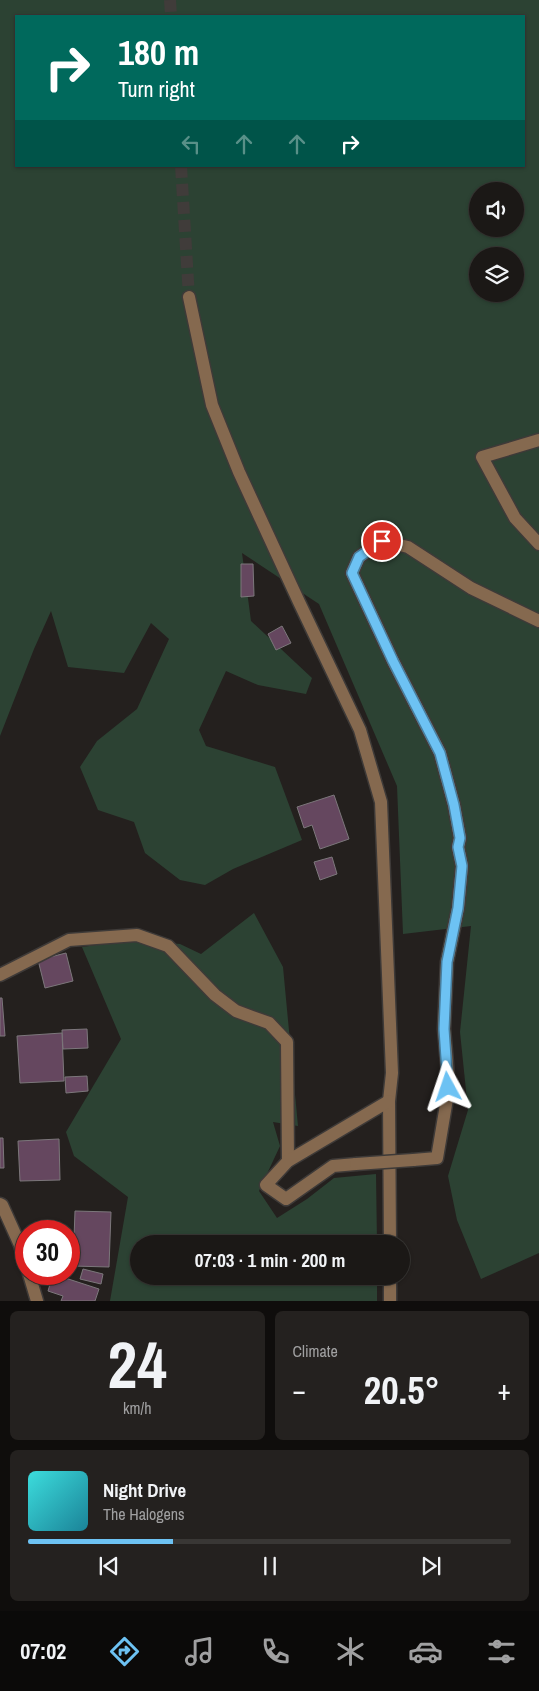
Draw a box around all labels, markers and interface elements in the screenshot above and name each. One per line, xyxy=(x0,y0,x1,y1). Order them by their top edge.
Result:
text: 180 m xyxy=(118,29,199,76)
icon: right xyxy=(35,35,100,100)
text: Turn right xyxy=(118,74,195,104)
icon: left xyxy=(177,130,205,158)
icon: ahead xyxy=(230,130,258,158)
icon: ahead xyxy=(283,130,311,158)
icon: right xyxy=(336,130,364,158)
map controls xyxy=(469,182,524,302)
button: sound xyxy=(469,182,524,237)
button: layers xyxy=(469,247,524,302)
pin xyxy=(361,520,403,562)
icon: arrive xyxy=(368,527,396,555)
position arrow xyxy=(421,1060,473,1112)
speed limit sign: 30 xyxy=(15,1220,80,1285)
text: 07:03 · 1 min · 200 m xyxy=(195,1247,345,1273)
text: 24 xyxy=(108,1321,167,1408)
text: Climate xyxy=(293,1340,338,1362)
text: 20.5° xyxy=(364,1365,440,1416)
text: − xyxy=(293,1371,306,1409)
text: + xyxy=(498,1371,511,1409)
text: km/h xyxy=(123,1397,151,1419)
text: Night Drive xyxy=(103,1477,186,1503)
text: The Halogens xyxy=(103,1503,185,1525)
icon: previous xyxy=(95,1552,123,1580)
icon: pause xyxy=(256,1552,284,1580)
icon: next xyxy=(417,1552,445,1580)
icon: directions xyxy=(107,1634,142,1669)
icon: music xyxy=(182,1634,217,1669)
icon: phone xyxy=(258,1634,293,1669)
icon: climate xyxy=(333,1634,368,1669)
icon: car xyxy=(408,1634,443,1669)
icon: filters xyxy=(484,1634,519,1669)
text: 07:02 xyxy=(20,1636,66,1666)

